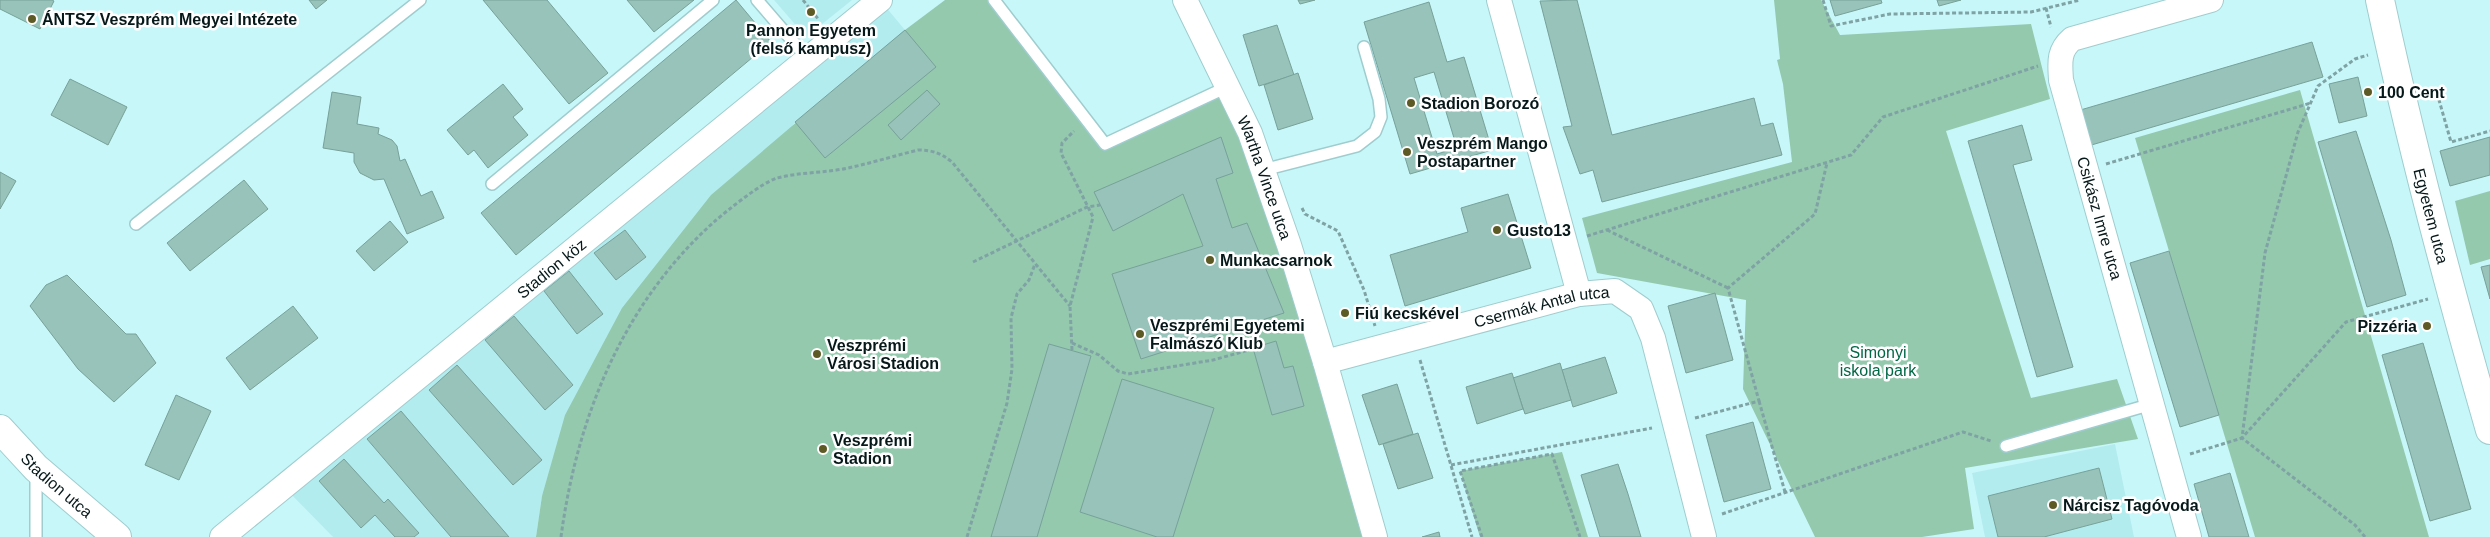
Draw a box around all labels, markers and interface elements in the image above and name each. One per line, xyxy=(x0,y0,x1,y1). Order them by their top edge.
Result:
marker: Pannon Egyetem (felső kampusz) xyxy=(805,6,817,18)
place label: ÁNTSZ Veszprém Megyei Intézete xyxy=(42,10,297,28)
marker: ÁNTSZ Veszprém Megyei Intézete xyxy=(26,13,38,25)
place label: Pannon Egyetem (felső kampusz) xyxy=(746,22,876,57)
place label: 100 Cent xyxy=(2378,84,2445,101)
marker: 100 Cent xyxy=(2362,86,2374,98)
place label: Stadion Borozó xyxy=(1421,95,1539,112)
marker: Stadion Borozó xyxy=(1405,97,1417,109)
street label: Wartha Vince utca xyxy=(1234,113,1294,242)
place label: Veszprém Mango Postapartner xyxy=(1417,135,1548,170)
marker: Veszprém Mango Postapartner xyxy=(1401,146,1413,158)
street label: Csikász Imre utca xyxy=(2074,155,2125,282)
street label: Egyetem utca xyxy=(2410,167,2451,266)
place label: Gusto13 xyxy=(1507,222,1571,239)
marker: Gusto13 xyxy=(1491,224,1503,236)
street label: Stadion köz xyxy=(514,236,589,302)
place label: Munkacsarnok xyxy=(1220,252,1332,269)
marker: Munkacsarnok xyxy=(1204,254,1216,266)
street label: Csermák Antal utca xyxy=(1472,283,1610,331)
place label: Fiú kecskével xyxy=(1355,305,1459,322)
marker: Fiú kecskével xyxy=(1339,307,1351,319)
place label: Veszprémi Egyetemi Falmászó Klub xyxy=(1150,317,1305,352)
place label: Pizzéria xyxy=(2357,318,2417,335)
marker: Pizzéria xyxy=(2421,320,2433,332)
marker: Veszprémi Egyetemi Falmászó Klub xyxy=(1134,328,1146,340)
place label: Veszprémi Városi Stadion xyxy=(827,337,939,372)
park label: Simonyi iskola park xyxy=(1840,344,1917,379)
marker: Veszprémi Városi Stadion xyxy=(811,348,823,360)
place label: Veszprémi Stadion xyxy=(833,432,912,467)
marker: Veszprémi Stadion xyxy=(817,443,829,455)
street label: Stadion utca xyxy=(17,450,96,521)
place label: Nárcisz Tagóvoda xyxy=(2063,497,2199,514)
marker: Nárcisz Tagóvoda xyxy=(2047,499,2059,511)

